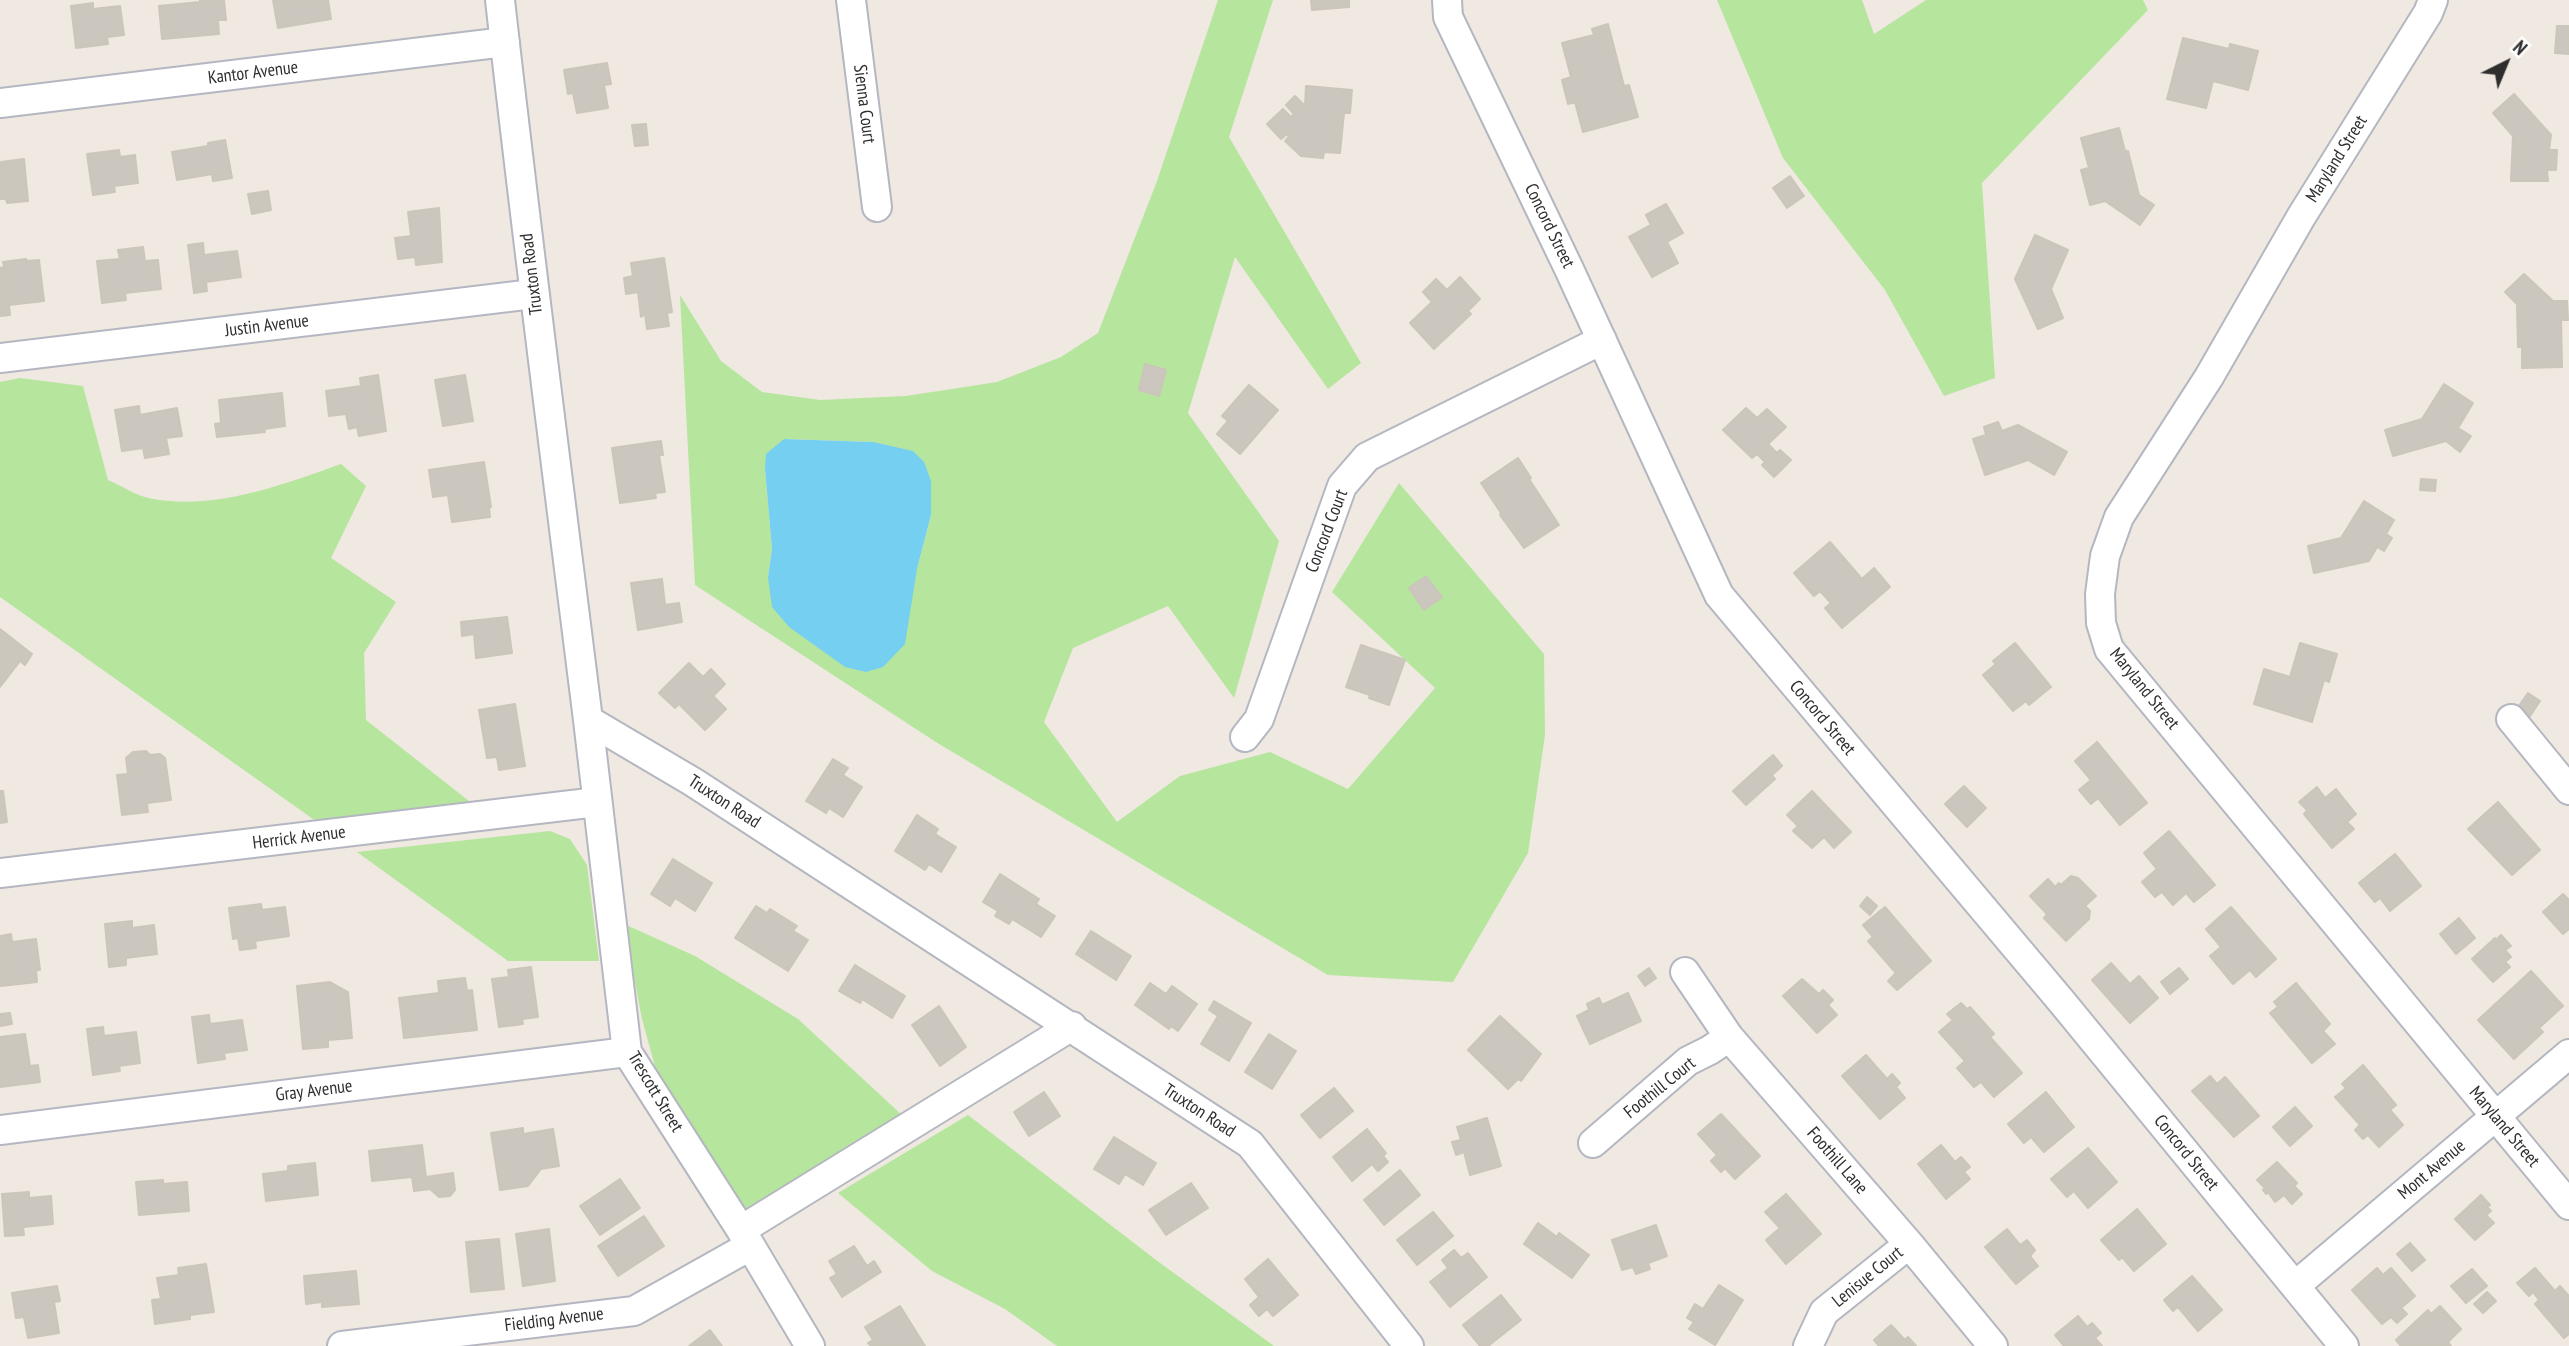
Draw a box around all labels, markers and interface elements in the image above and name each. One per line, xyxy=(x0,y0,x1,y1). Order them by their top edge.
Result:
north arrow xyxy=(2471,28,2541,98)
text: N xyxy=(2508,35,2532,60)
street label: Kantor Avenue xyxy=(207,57,299,89)
street label: Sienna Court xyxy=(848,63,880,145)
street label: Maryland Street xyxy=(2302,111,2372,207)
street label: Concord Street xyxy=(1519,180,1579,272)
street label: Truxton Road xyxy=(516,232,548,316)
street label: Justin Avenue xyxy=(224,310,310,342)
street label: Concord Court xyxy=(1301,486,1353,576)
street label: Maryland Street xyxy=(2105,644,2183,734)
street label: Concord Street xyxy=(1784,676,1860,760)
street label: Truxton Road xyxy=(684,771,764,833)
street label: Herrick Avenue xyxy=(251,822,347,854)
street label: Trescott Street xyxy=(623,1048,687,1136)
street label: Foothill Court xyxy=(1620,1053,1700,1123)
street label: Gray Avenue xyxy=(274,1076,354,1106)
street label: Truxton Road xyxy=(1159,1080,1239,1142)
street label: Maryland Street xyxy=(2464,1082,2544,1172)
street label: Concord Street xyxy=(2149,1111,2223,1195)
street label: Foothill Lane xyxy=(1802,1123,1872,1199)
street label: Mont Avenue xyxy=(2394,1136,2470,1204)
street label: Lenisue Court xyxy=(1828,1242,1908,1312)
street label: Fielding Avenue xyxy=(503,1303,605,1337)

